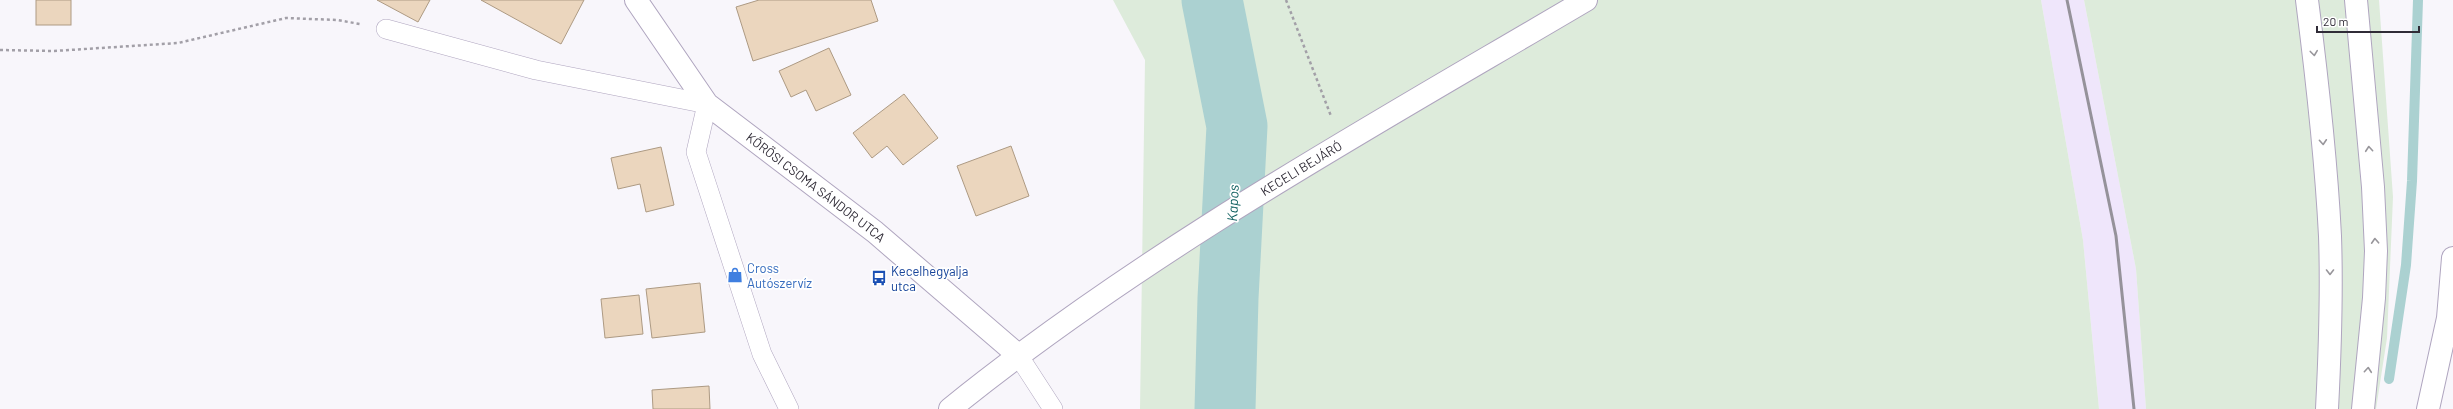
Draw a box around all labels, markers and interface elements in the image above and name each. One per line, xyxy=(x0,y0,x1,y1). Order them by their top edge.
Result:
scale bar xyxy=(2317,8,2419,34)
text: 20 m xyxy=(2323,14,2349,28)
one-way arrow xyxy=(2309,50,2318,56)
street label: KŐRÖSI CSOMA SÁNDOR UTCA xyxy=(743,129,889,245)
street label: KECELI BEJÁRÓ xyxy=(1257,137,1345,199)
one-way arrow xyxy=(2319,139,2328,145)
one-way arrow xyxy=(2365,145,2374,152)
water label: Kapos xyxy=(1223,184,1242,222)
one-way arrow xyxy=(2371,238,2380,244)
place label: Cross Autószervíz xyxy=(747,260,812,291)
place label: Kecelhegyalja utca xyxy=(891,263,968,294)
shop icon: Cross Autószervíz xyxy=(726,266,744,284)
bus stop icon: Kecelhegyalja utca xyxy=(870,269,888,287)
one-way arrow xyxy=(2326,269,2334,275)
one-way arrow xyxy=(2363,367,2372,373)

